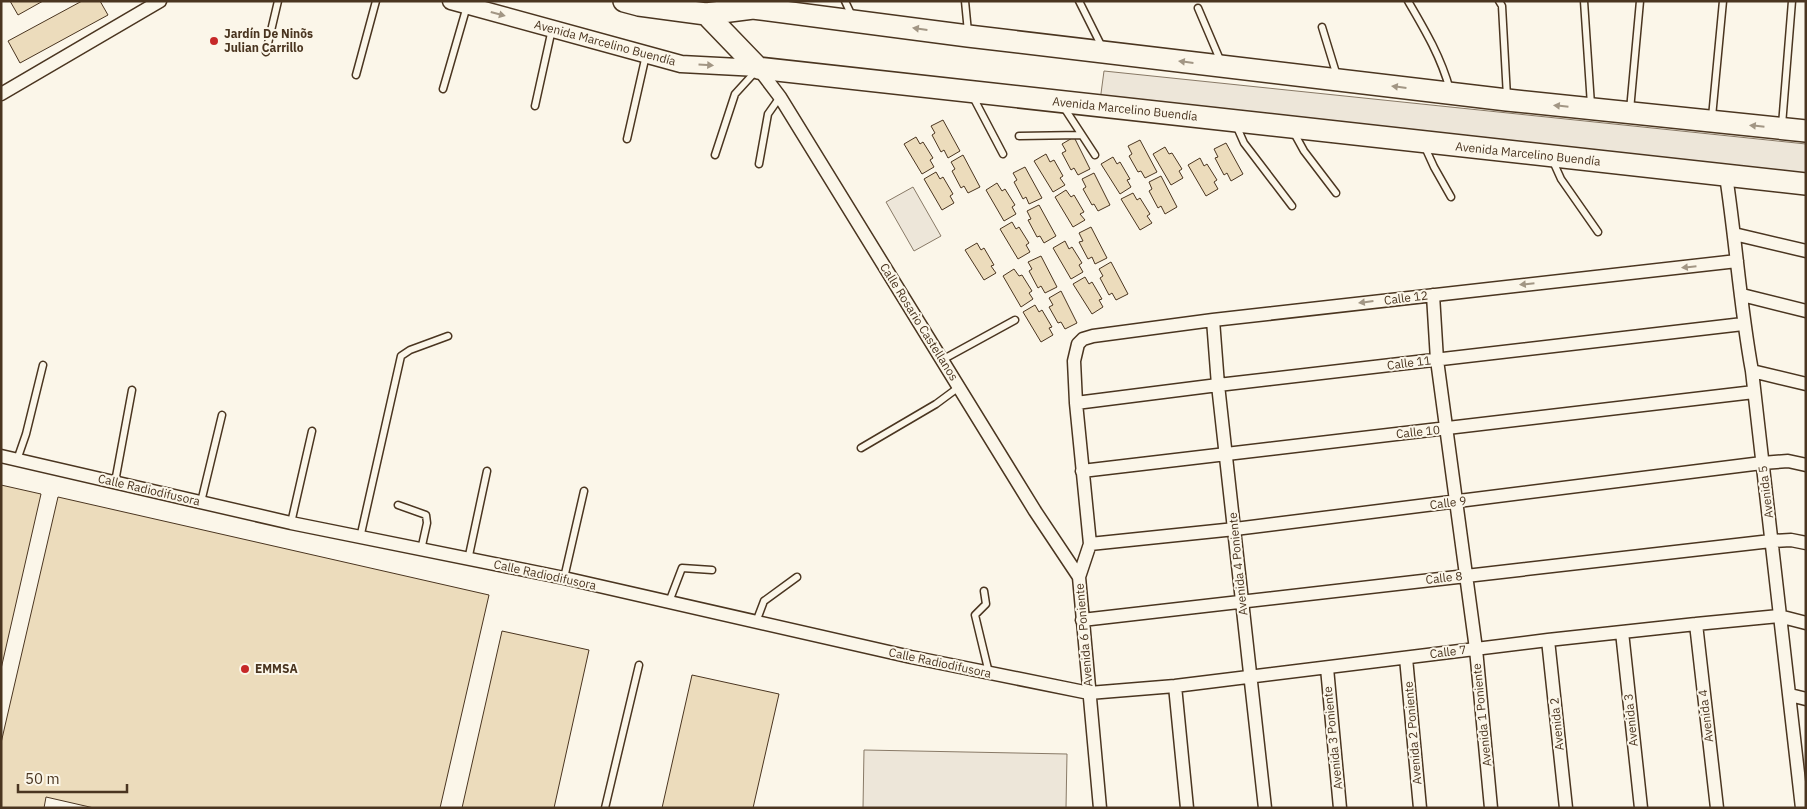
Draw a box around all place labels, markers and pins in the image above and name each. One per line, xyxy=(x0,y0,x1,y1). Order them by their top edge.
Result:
place label: Jardín De Ninõs Julian Carrillo xyxy=(224,26,313,55)
marker: Jardín De Ninõs Julian Carrillo xyxy=(208,35,220,47)
place label: EMMSA xyxy=(255,661,298,676)
marker: EMMSA xyxy=(239,663,251,675)

